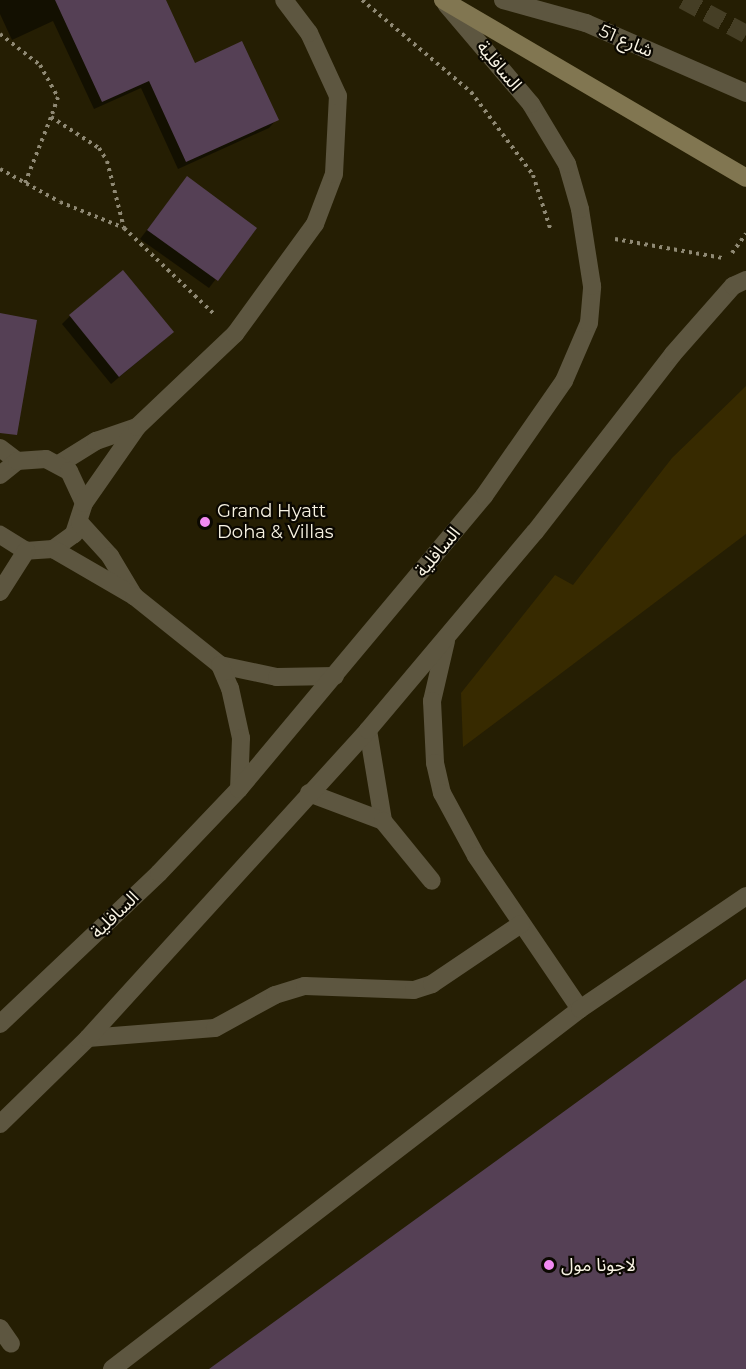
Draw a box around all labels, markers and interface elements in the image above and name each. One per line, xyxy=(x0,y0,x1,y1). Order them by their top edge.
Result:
street label: شارع 51 xyxy=(596,20,656,62)
street label: السافلية xyxy=(472,37,526,95)
place label: Grand Hyatt Doha & Villas xyxy=(217,501,334,544)
marker: Grand Hyatt Doha & Villas xyxy=(198,515,212,529)
street label: السافلية xyxy=(411,523,465,581)
street label: السافلية xyxy=(86,887,144,943)
place label: لاجونا مول xyxy=(561,1254,636,1276)
marker: لاجونا مول xyxy=(542,1258,556,1272)

